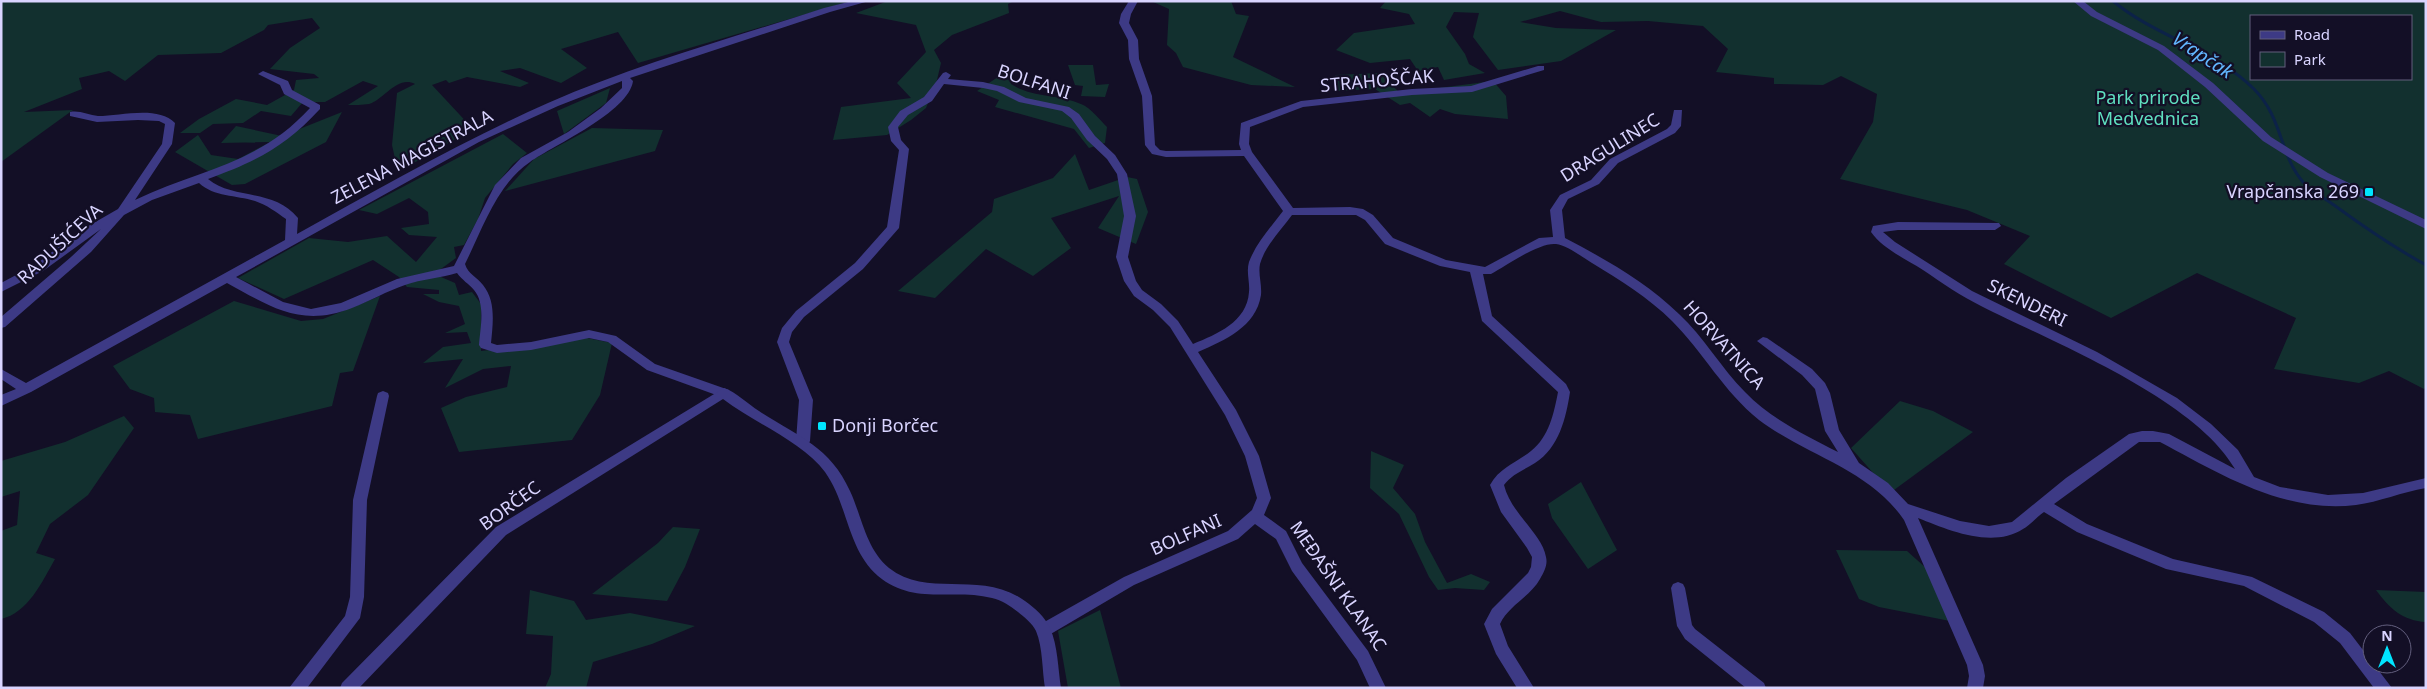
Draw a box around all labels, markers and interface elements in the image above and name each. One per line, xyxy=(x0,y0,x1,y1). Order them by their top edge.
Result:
legend xyxy=(2250,15,2412,80)
text: Road xyxy=(2294,24,2330,44)
water label: Vrapčak xyxy=(2167,26,2239,85)
text: Park xyxy=(2294,49,2326,69)
street label: BOLFANI xyxy=(995,58,1074,104)
street label: STRAHOŠČAK xyxy=(1319,63,1436,97)
park label: Park prirode Medvednica xyxy=(2095,85,2201,130)
street label: ZELENA MAGISTRALA xyxy=(327,103,497,209)
street label: DRAGULINEC xyxy=(1555,107,1663,187)
place label: Vrapčanska 269 xyxy=(2226,179,2359,203)
marker: Vrapčanska 269 xyxy=(2363,186,2375,198)
street label: RADUŠIĆEVA xyxy=(12,197,107,289)
street label: SKENDERI xyxy=(1984,273,2071,332)
street label: HORVATNICA xyxy=(1678,295,1771,394)
place label: Donji Borčec xyxy=(832,413,939,437)
marker: Donji Borčec xyxy=(816,420,828,432)
street label: BORČEC xyxy=(474,475,545,535)
street label: BOLFANI xyxy=(1146,508,1225,560)
street label: MEĐAŠNI KLANAC xyxy=(1285,516,1393,655)
north arrow xyxy=(2362,624,2412,674)
text: N xyxy=(2381,626,2393,645)

